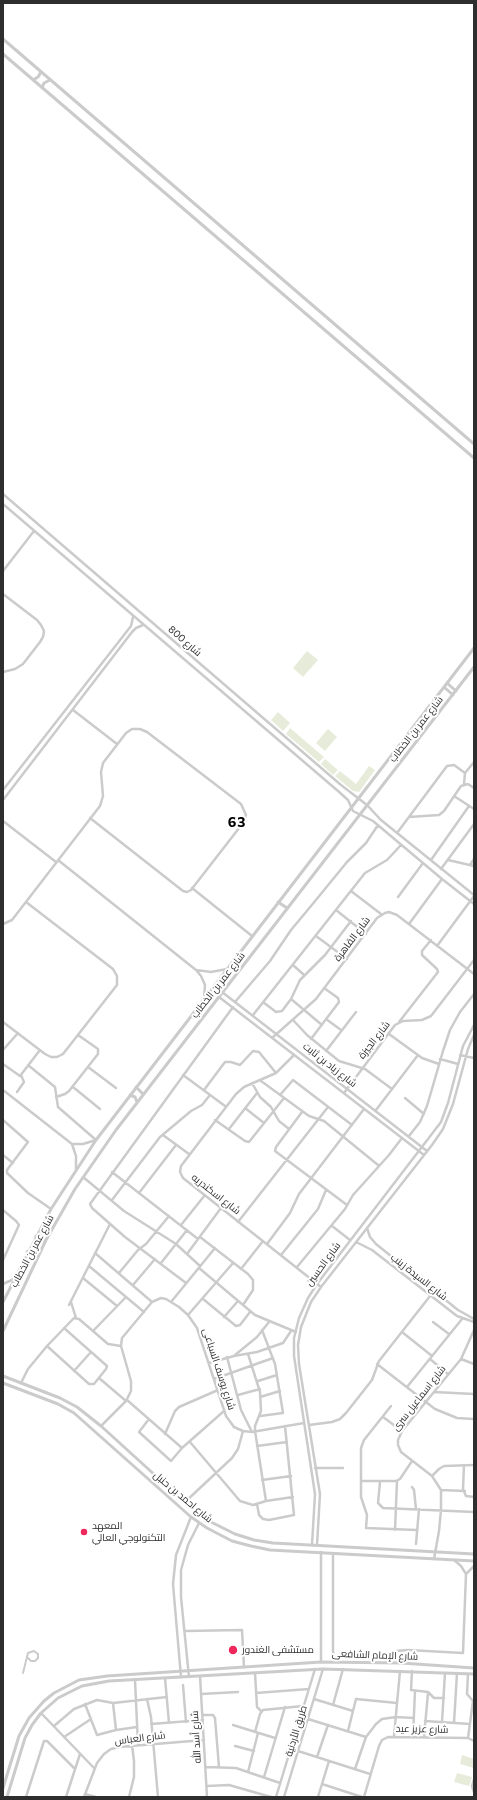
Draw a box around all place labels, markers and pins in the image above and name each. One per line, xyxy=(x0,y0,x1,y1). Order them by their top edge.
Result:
place label: المعهد التكنولوجي العالي xyxy=(92,1520,165,1544)
marker: المعهد التكنولوجي العالي xyxy=(79,1527,89,1537)
marker: مستشفى الغندور xyxy=(227,1644,239,1656)
place label: مستشفى الغندور xyxy=(242,1644,314,1656)

